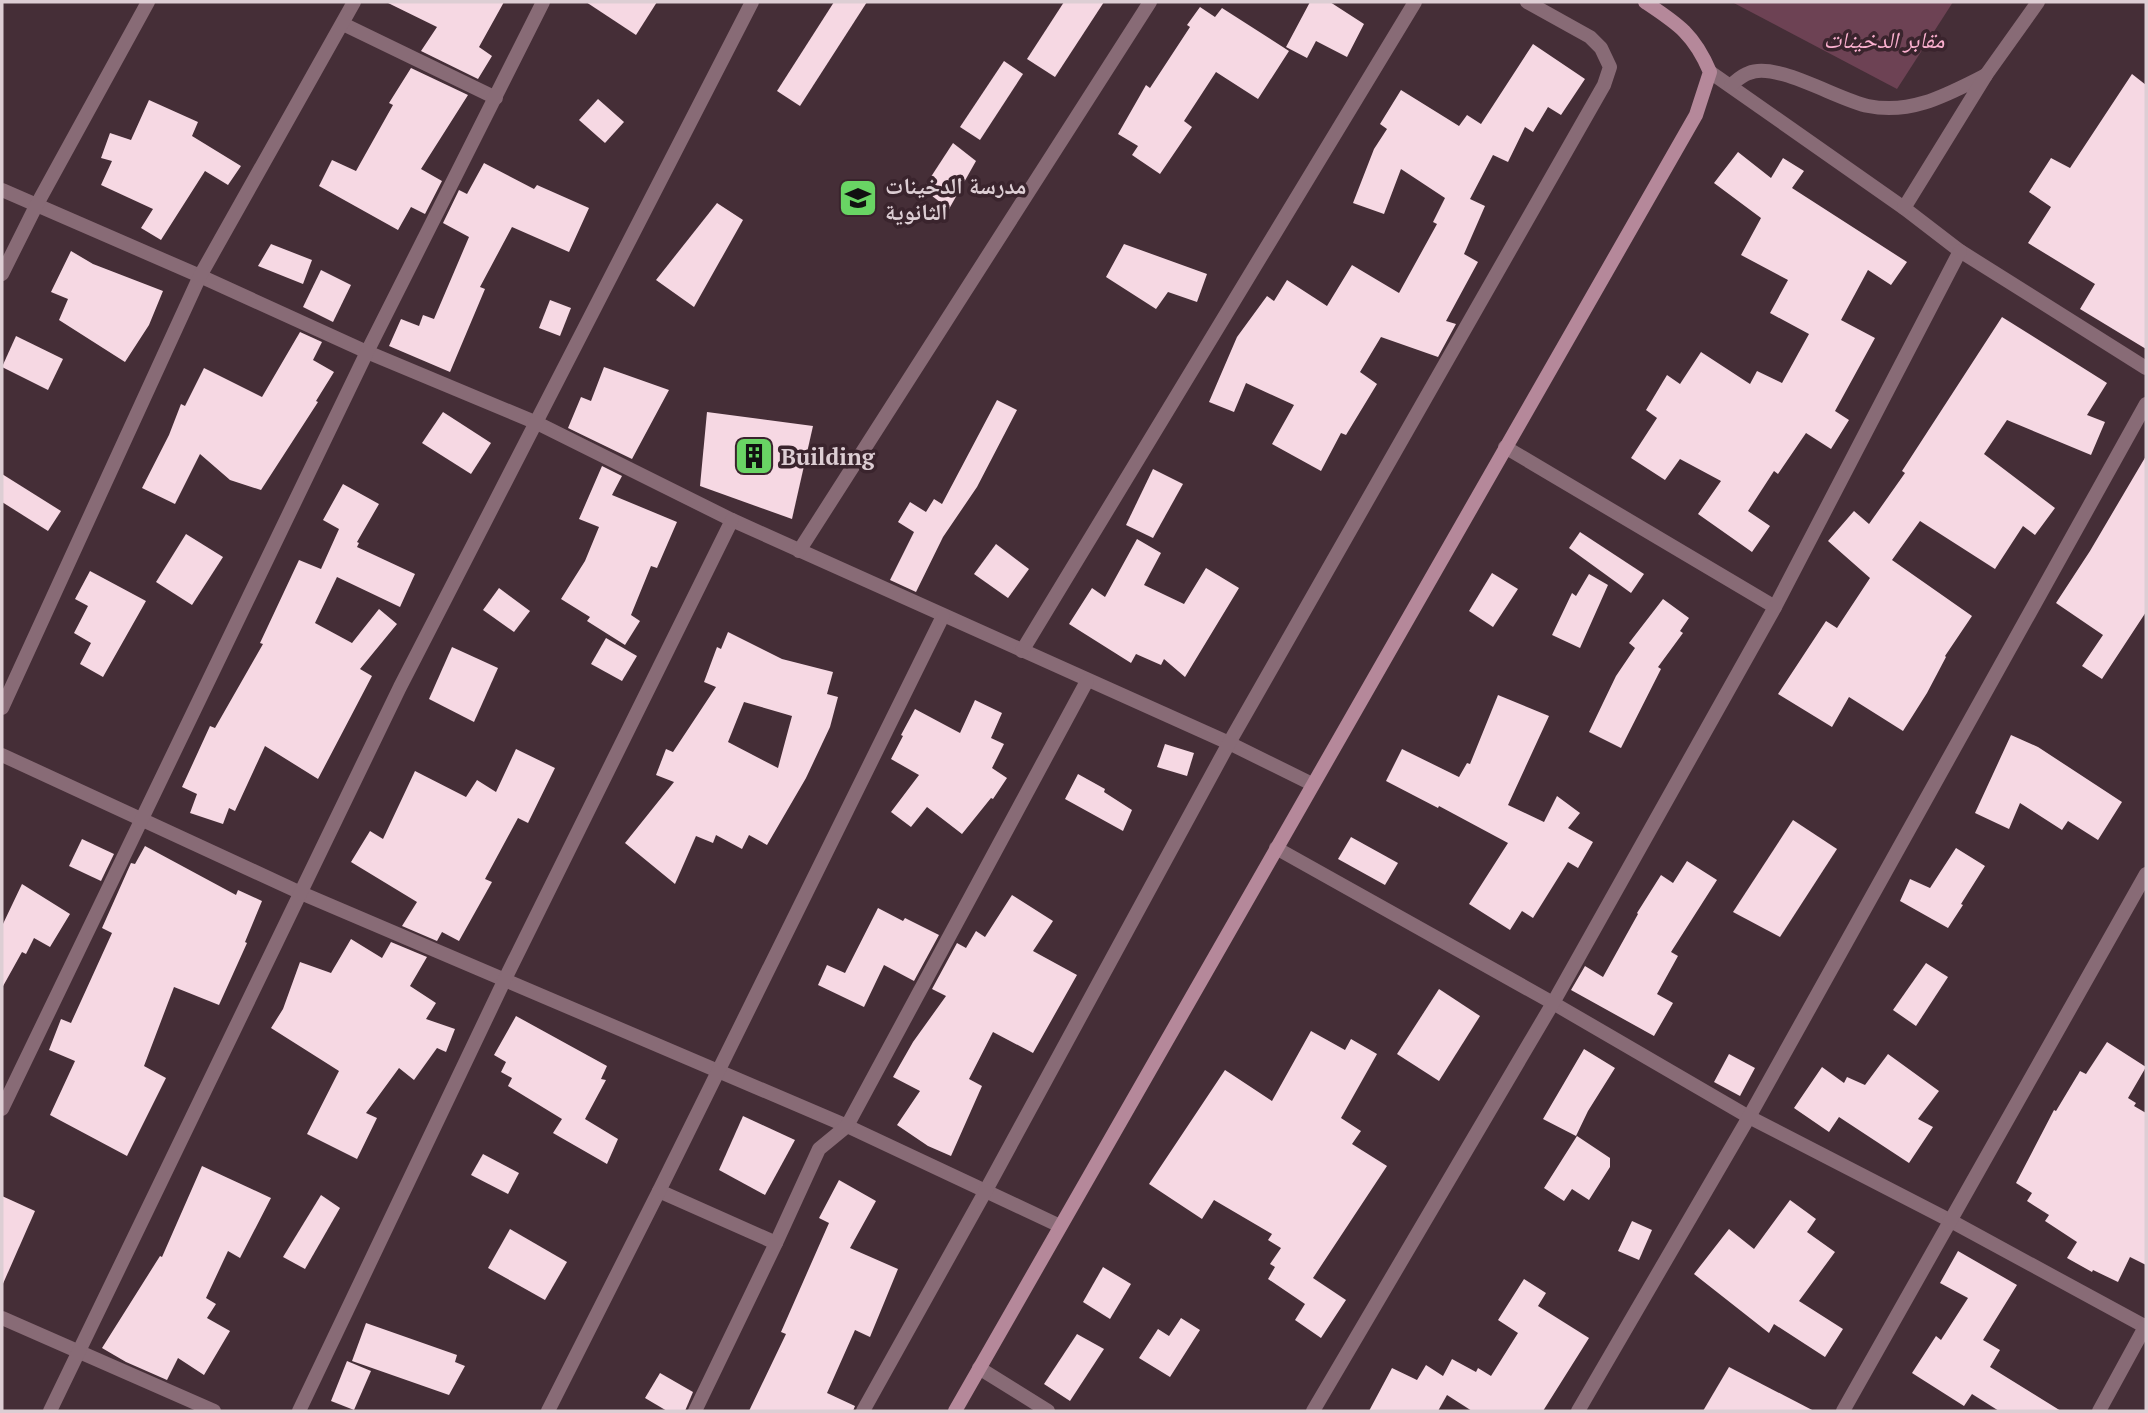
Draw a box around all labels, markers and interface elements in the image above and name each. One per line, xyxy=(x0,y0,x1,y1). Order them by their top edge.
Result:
park label: مقابر الدخينات xyxy=(1824,24,1945,55)
place label: مدرسة الدخينات الثانوية xyxy=(885,170,1027,227)
school or university icon: مدرسة الدخينات الثانوية xyxy=(837,177,879,219)
building icon: Building xyxy=(733,435,775,477)
place label: Building xyxy=(781,441,876,472)

